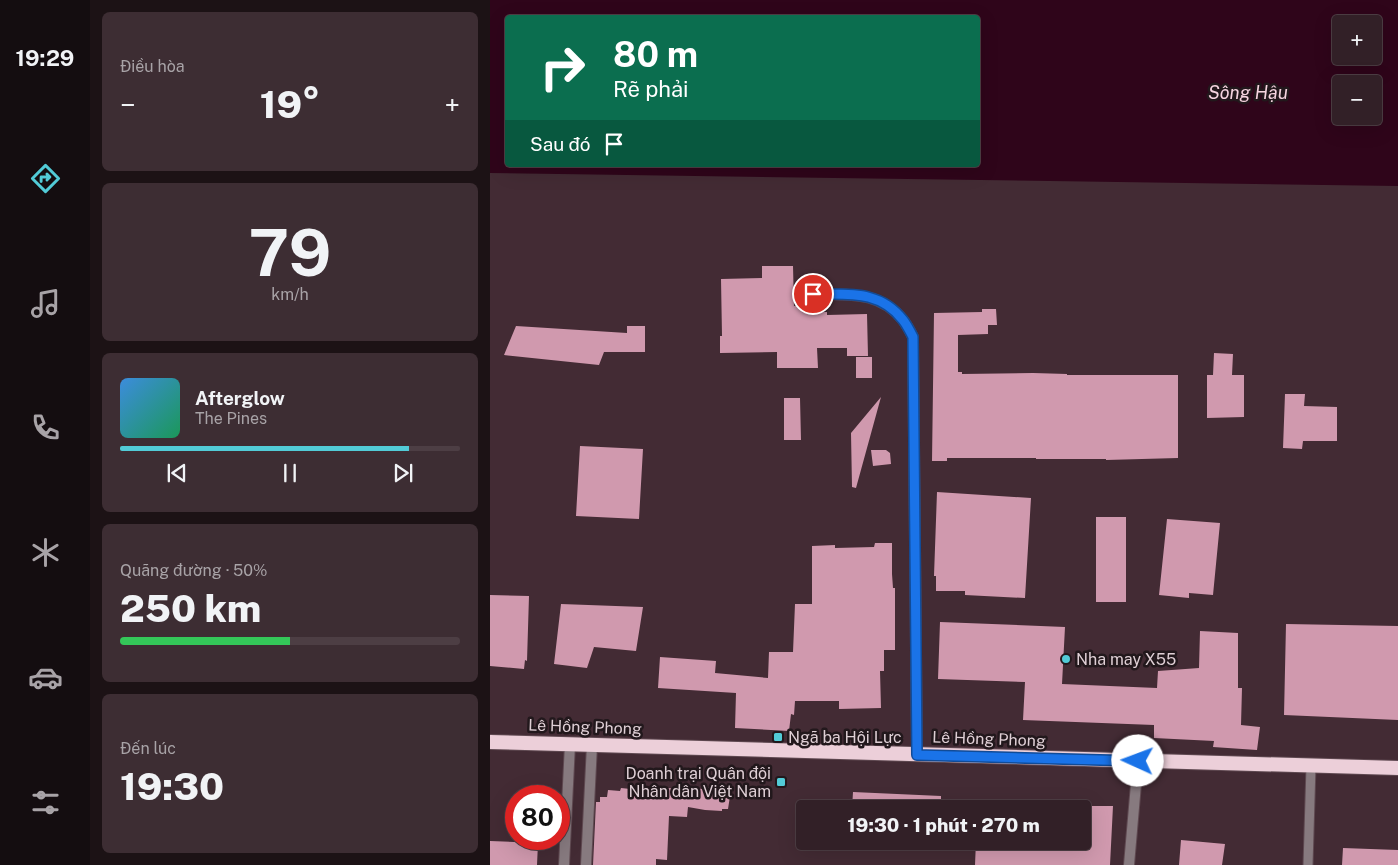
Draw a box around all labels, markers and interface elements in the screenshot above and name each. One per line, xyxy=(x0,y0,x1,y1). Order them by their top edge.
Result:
map controls xyxy=(1332,15,1382,125)
button: + xyxy=(1332,15,1382,65)
text: 80 m xyxy=(613,34,698,75)
icon: right xyxy=(530,35,595,100)
text: 19:29 xyxy=(16,45,74,71)
text: Điều hòa xyxy=(120,57,185,76)
button: − xyxy=(1332,75,1382,125)
text: Rẽ phải xyxy=(613,76,689,102)
text: 19° xyxy=(260,82,320,127)
water label: Sông Hậu xyxy=(1208,82,1288,103)
text: − xyxy=(120,88,136,121)
text: + xyxy=(444,88,460,121)
icon: arrive xyxy=(600,130,628,158)
text: Sau đó xyxy=(530,133,590,155)
icon: directions xyxy=(28,161,63,196)
text: 79 xyxy=(249,214,331,291)
pin xyxy=(792,273,834,315)
icon: arrive xyxy=(799,280,827,308)
text: km/h xyxy=(271,285,309,304)
icon: music xyxy=(28,286,63,321)
text: Afterglow xyxy=(195,387,285,409)
text: The Pines xyxy=(195,409,267,428)
icon: phone xyxy=(28,410,63,445)
icon: previous xyxy=(163,459,191,487)
icon: pause xyxy=(276,459,304,487)
icon: next xyxy=(389,459,417,487)
icon: climate xyxy=(28,535,63,570)
text: Quãng đường · 50% xyxy=(120,561,268,580)
text: 250 km xyxy=(120,586,261,631)
place label: Nha may X55 xyxy=(1076,650,1176,669)
marker: Nha may X55 xyxy=(1060,653,1072,665)
icon: car xyxy=(28,660,63,695)
street label: Lê Hồng Phong xyxy=(528,716,642,738)
place label: Ngã ba Hội Lực xyxy=(788,728,902,747)
street label: Lê Hồng Phong xyxy=(932,728,1046,750)
marker: Ngã ba Hội Lực xyxy=(772,731,784,743)
position arrow xyxy=(1111,734,1163,786)
text: Đến lúc xyxy=(120,739,176,758)
text: 19:30 xyxy=(120,764,224,809)
place label: Doanh trại Quân đội Nhân dân Việt Nam xyxy=(626,764,771,801)
marker: Doanh trại Quân đội Nhân dân Việt Nam xyxy=(775,776,787,788)
icon: filters xyxy=(28,785,63,820)
speed limit sign: 80 xyxy=(505,785,570,850)
text: 19:30 · 1 phút · 270 m xyxy=(847,814,1040,836)

